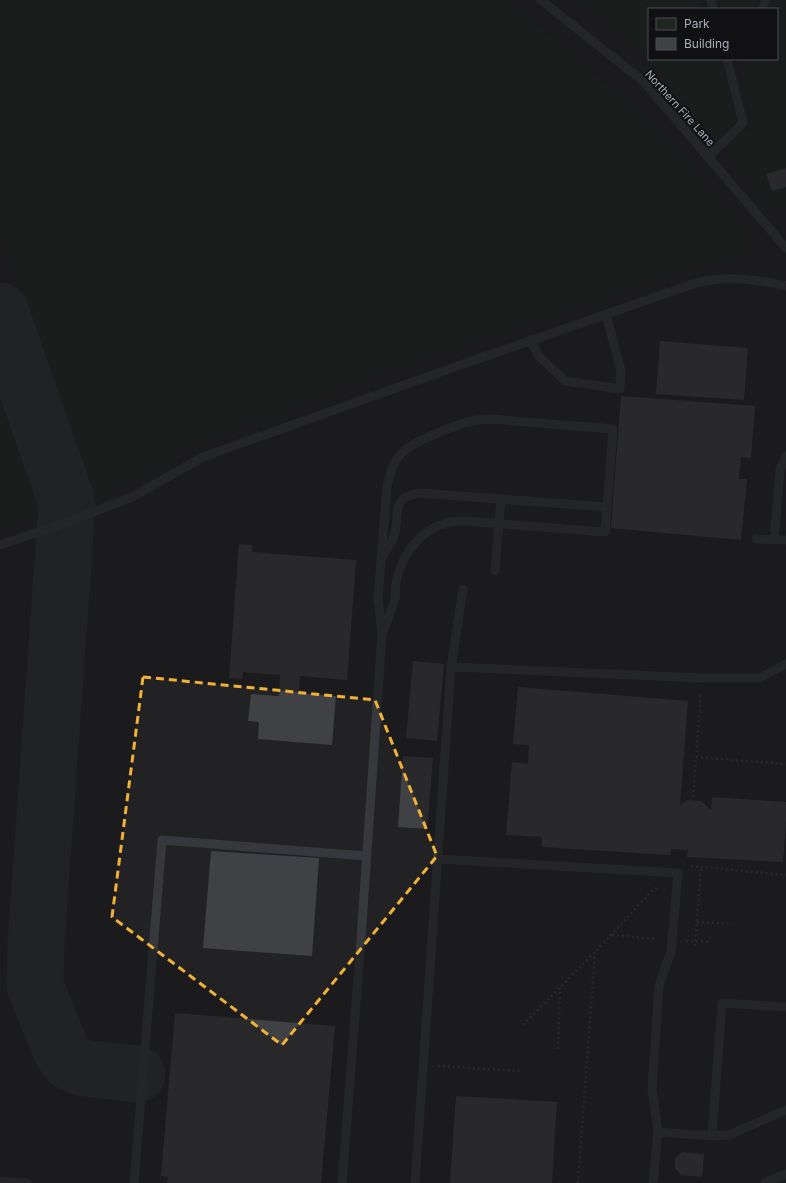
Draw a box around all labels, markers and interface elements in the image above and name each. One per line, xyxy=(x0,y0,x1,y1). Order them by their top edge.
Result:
legend xyxy=(648,8,778,60)
text: Park xyxy=(684,16,710,31)
text: Building xyxy=(684,36,729,51)
street label: Northern Fire Lane xyxy=(642,67,718,149)

